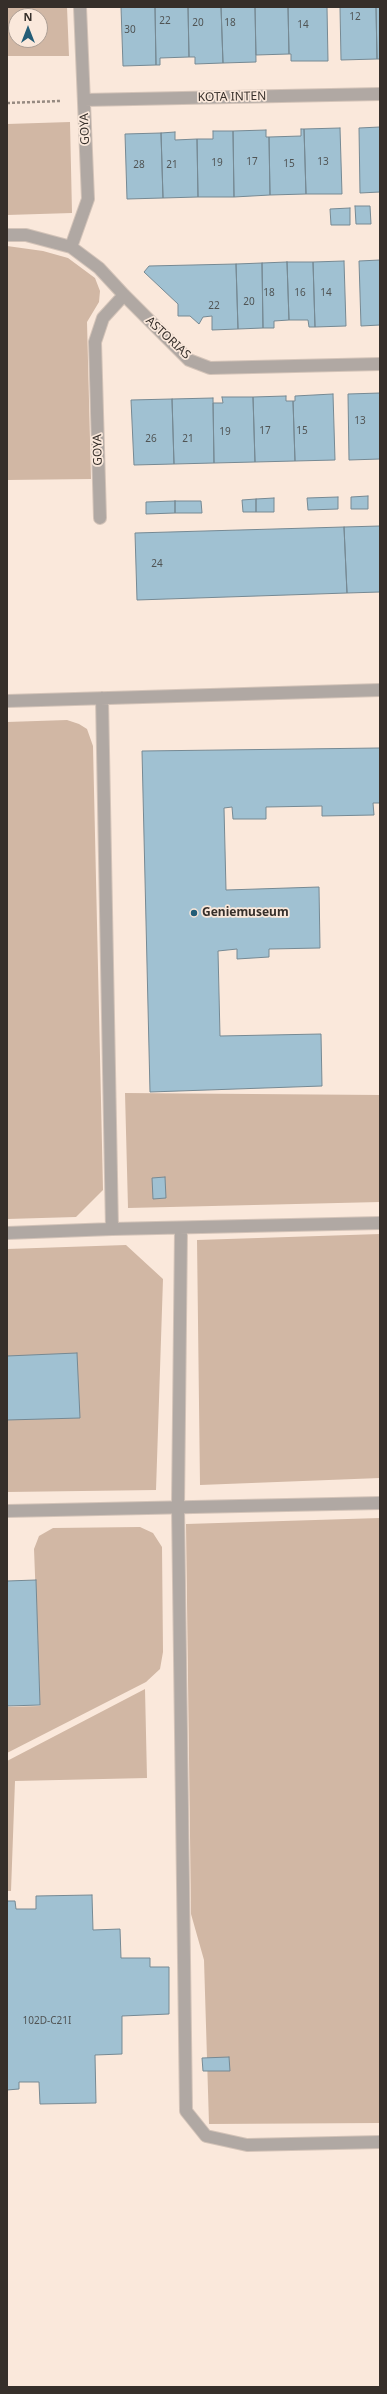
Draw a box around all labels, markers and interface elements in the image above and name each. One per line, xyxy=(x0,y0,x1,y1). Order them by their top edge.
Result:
north arrow xyxy=(8,8,48,48)
text: N xyxy=(24,9,32,24)
house number: 12 xyxy=(349,11,361,23)
house number: 22 xyxy=(159,15,171,27)
house number: 20 xyxy=(192,17,204,29)
house number: 18 xyxy=(224,17,236,29)
house number: 14 xyxy=(297,19,309,31)
house number: 30 xyxy=(124,24,136,36)
street label: KOTA INTEN xyxy=(198,89,266,105)
street label: GOYA xyxy=(77,113,93,145)
house number: 17 xyxy=(246,156,258,168)
house number: 13 xyxy=(317,156,329,168)
house number: 19 xyxy=(211,157,223,169)
house number: 15 xyxy=(283,158,295,170)
house number: 28 xyxy=(133,159,145,171)
house number: 21 xyxy=(166,159,178,171)
house number: 18 xyxy=(263,287,275,299)
house number: 16 xyxy=(294,287,306,299)
house number: 14 xyxy=(320,287,332,299)
house number: 20 xyxy=(243,296,255,308)
house number: 22 xyxy=(208,300,220,312)
street label: ASTORIAS xyxy=(143,314,193,362)
house number: 13 xyxy=(354,415,366,427)
house number: 17 xyxy=(259,425,271,437)
house number: 15 xyxy=(296,425,308,437)
house number: 19 xyxy=(219,426,231,438)
house number: 26 xyxy=(145,433,157,445)
house number: 21 xyxy=(182,433,194,445)
street label: GOYA xyxy=(91,434,105,466)
house number: 24 xyxy=(151,558,163,570)
place label: Geniemuseum xyxy=(202,906,289,920)
marker: Geniemuseum xyxy=(189,908,199,918)
house number: 102D-C21I xyxy=(23,2015,71,2027)

